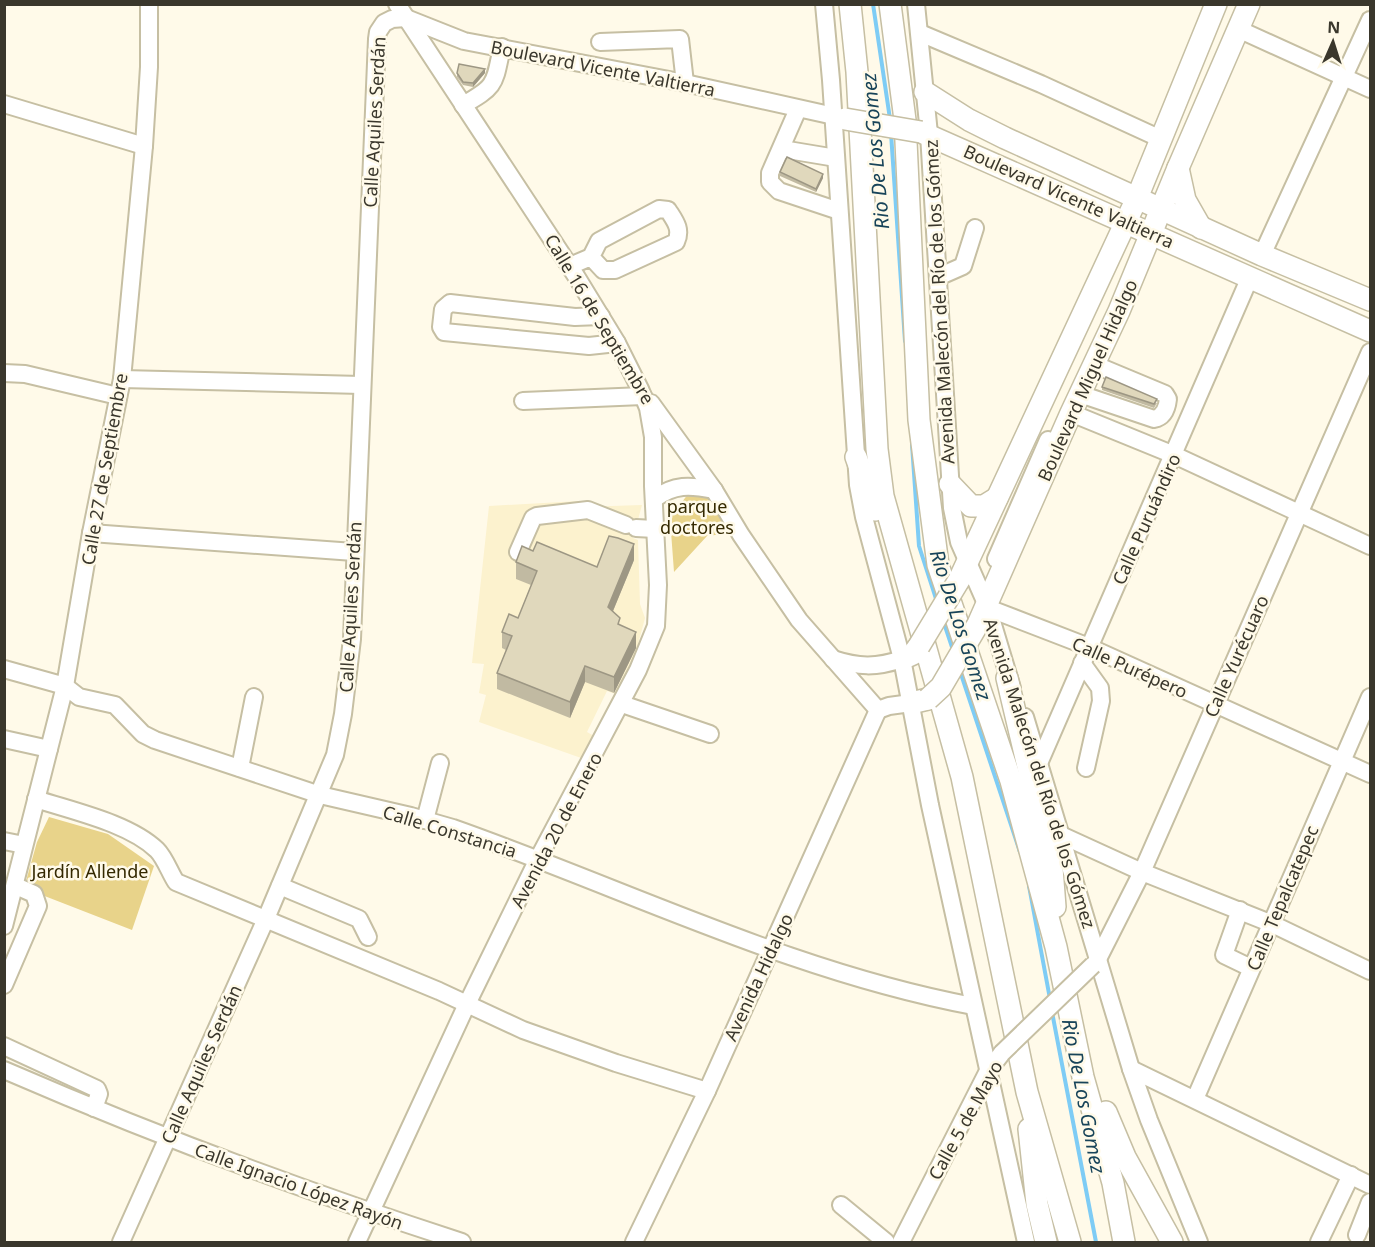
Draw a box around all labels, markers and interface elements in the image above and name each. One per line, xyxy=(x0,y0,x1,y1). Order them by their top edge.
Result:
north arrow xyxy=(1303,12,1363,72)
text: N xyxy=(1327,16,1341,38)
street label: Boulevard Vicente Valtierra xyxy=(489,34,717,102)
street label: Calle Aquiles Serdán xyxy=(358,36,390,208)
water label: Rio De Los Gomez xyxy=(855,71,895,231)
street label: Avenida Malecón del Río de los Gómez xyxy=(919,139,959,465)
street label: Boulevard Vicente Valtierra xyxy=(960,139,1178,253)
street label: Calle 16 de Septiembre xyxy=(540,230,660,408)
street label: Boulevard Miguel Hidalgo xyxy=(1032,275,1142,485)
street label: Calle 27 de Septiembre xyxy=(75,371,133,567)
street label: Calle Puruándiro xyxy=(1106,450,1186,588)
park label: parque doctores xyxy=(660,494,734,539)
street label: Calle Aquiles Serdán xyxy=(334,521,366,693)
water label: Rio De Los Gomez xyxy=(924,546,998,704)
street label: Calle Yurécuaro xyxy=(1198,591,1274,721)
street label: Avenida Malecón del Río de los Gómez xyxy=(978,615,1102,931)
street label: Calle Purépero xyxy=(1068,631,1192,703)
street label: Avenida 20 de Enero xyxy=(505,748,607,912)
street label: Calle Constancia xyxy=(380,799,520,863)
street label: Calle Tepalcatepec xyxy=(1241,821,1324,974)
park label: Jardín Allende xyxy=(30,859,148,883)
street label: Avenida Hidalgo xyxy=(718,909,798,1045)
street label: Calle Aquiles Serdán xyxy=(155,981,247,1147)
water label: Rio De Los Gomez xyxy=(1056,1016,1112,1176)
street label: Calle 5 de Mayo xyxy=(922,1056,1008,1184)
street label: Calle Ignacio López Rayón xyxy=(192,1137,406,1235)

